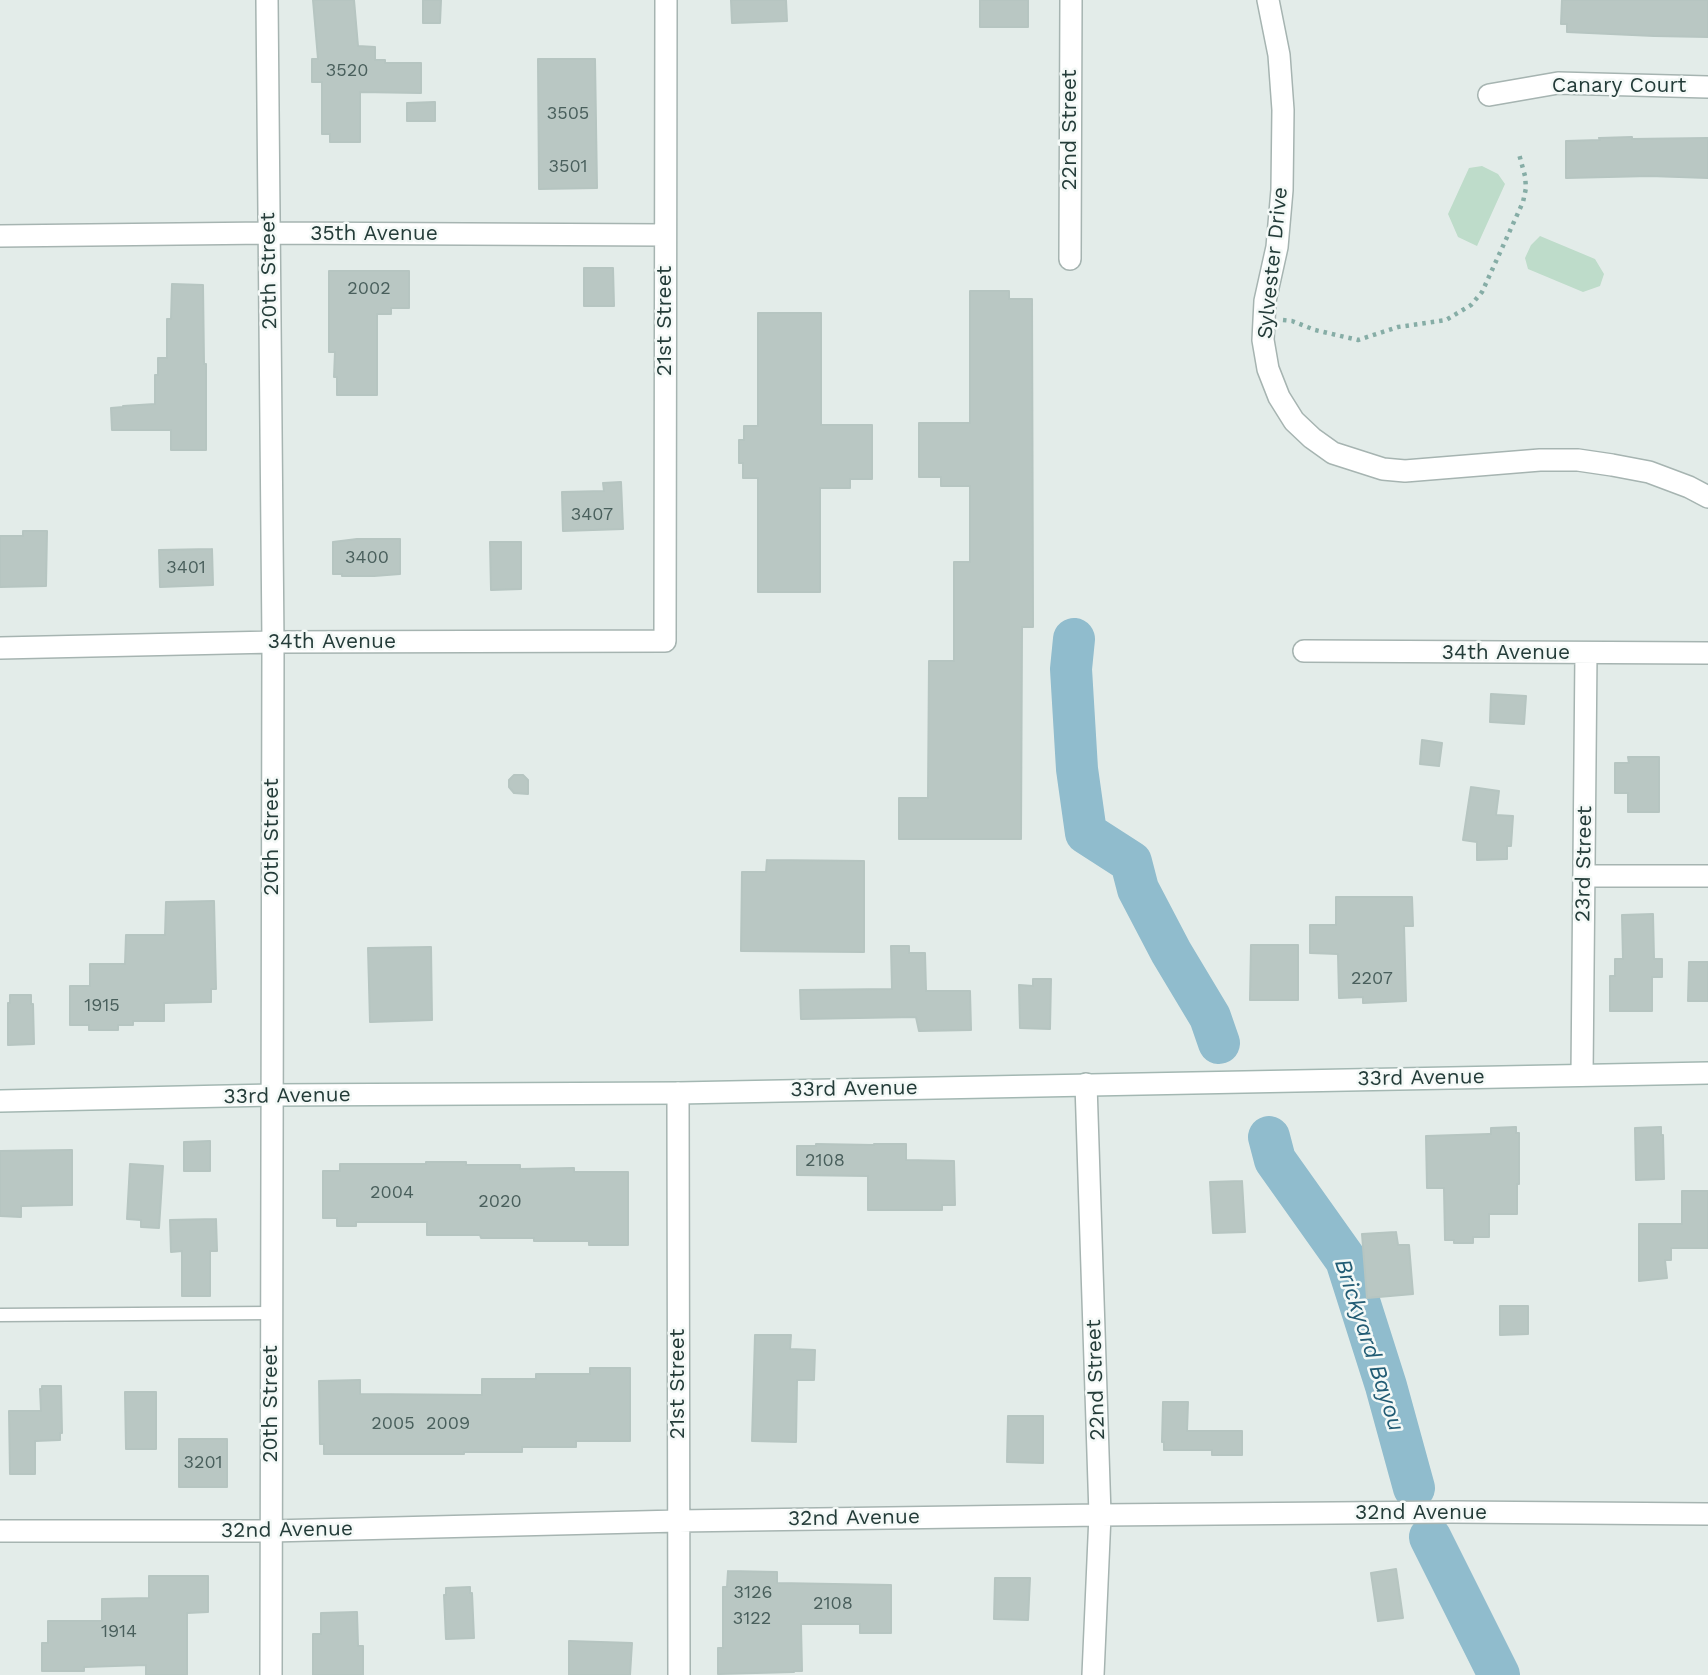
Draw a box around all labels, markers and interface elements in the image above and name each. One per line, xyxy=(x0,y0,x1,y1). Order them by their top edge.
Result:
house number: 3520 xyxy=(326,60,368,82)
street label: 22nd Street xyxy=(1057,69,1083,191)
street label: Canary Court xyxy=(1552,73,1686,99)
house number: 3505 xyxy=(547,103,589,125)
house number: 3501 xyxy=(548,156,588,178)
street label: Sylvester Drive xyxy=(1252,186,1294,340)
street label: 20th Street xyxy=(255,212,283,330)
street label: 35th Avenue xyxy=(310,221,438,247)
street label: 21st Street xyxy=(652,266,678,376)
house number: 2002 xyxy=(347,278,391,300)
house number: 3407 xyxy=(571,504,613,526)
house number: 3400 xyxy=(345,547,389,569)
house number: 3401 xyxy=(166,557,206,579)
street label: 34th Avenue xyxy=(268,629,396,655)
street label: 34th Avenue xyxy=(1442,640,1570,666)
street label: 20th Street xyxy=(259,778,285,896)
street label: 23rd Street xyxy=(1570,806,1598,922)
house number: 2207 xyxy=(1351,968,1393,990)
house number: 1915 xyxy=(84,995,120,1017)
street label: 33rd Avenue xyxy=(1357,1064,1485,1092)
street label: 33rd Avenue xyxy=(790,1075,918,1103)
street label: 33rd Avenue xyxy=(223,1082,351,1110)
house number: 2108 xyxy=(805,1150,845,1172)
house number: 2004 xyxy=(370,1182,414,1204)
house number: 2020 xyxy=(478,1191,522,1213)
water label: Brickyard Bayou xyxy=(1328,1255,1410,1435)
street label: 22nd Street xyxy=(1081,1319,1111,1441)
street label: 21st Street xyxy=(665,1329,691,1439)
street label: 20th Street xyxy=(258,1345,284,1463)
house number: 2005 xyxy=(371,1413,415,1435)
house number: 2009 xyxy=(426,1413,470,1435)
house number: 3201 xyxy=(183,1452,223,1474)
street label: 32nd Avenue xyxy=(1355,1500,1487,1526)
street label: 32nd Avenue xyxy=(788,1504,920,1532)
street label: 32nd Avenue xyxy=(221,1516,353,1544)
house number: 3126 xyxy=(734,1582,772,1604)
house number: 2108 xyxy=(813,1593,853,1615)
house number: 3122 xyxy=(733,1608,771,1630)
house number: 1914 xyxy=(101,1621,137,1643)

